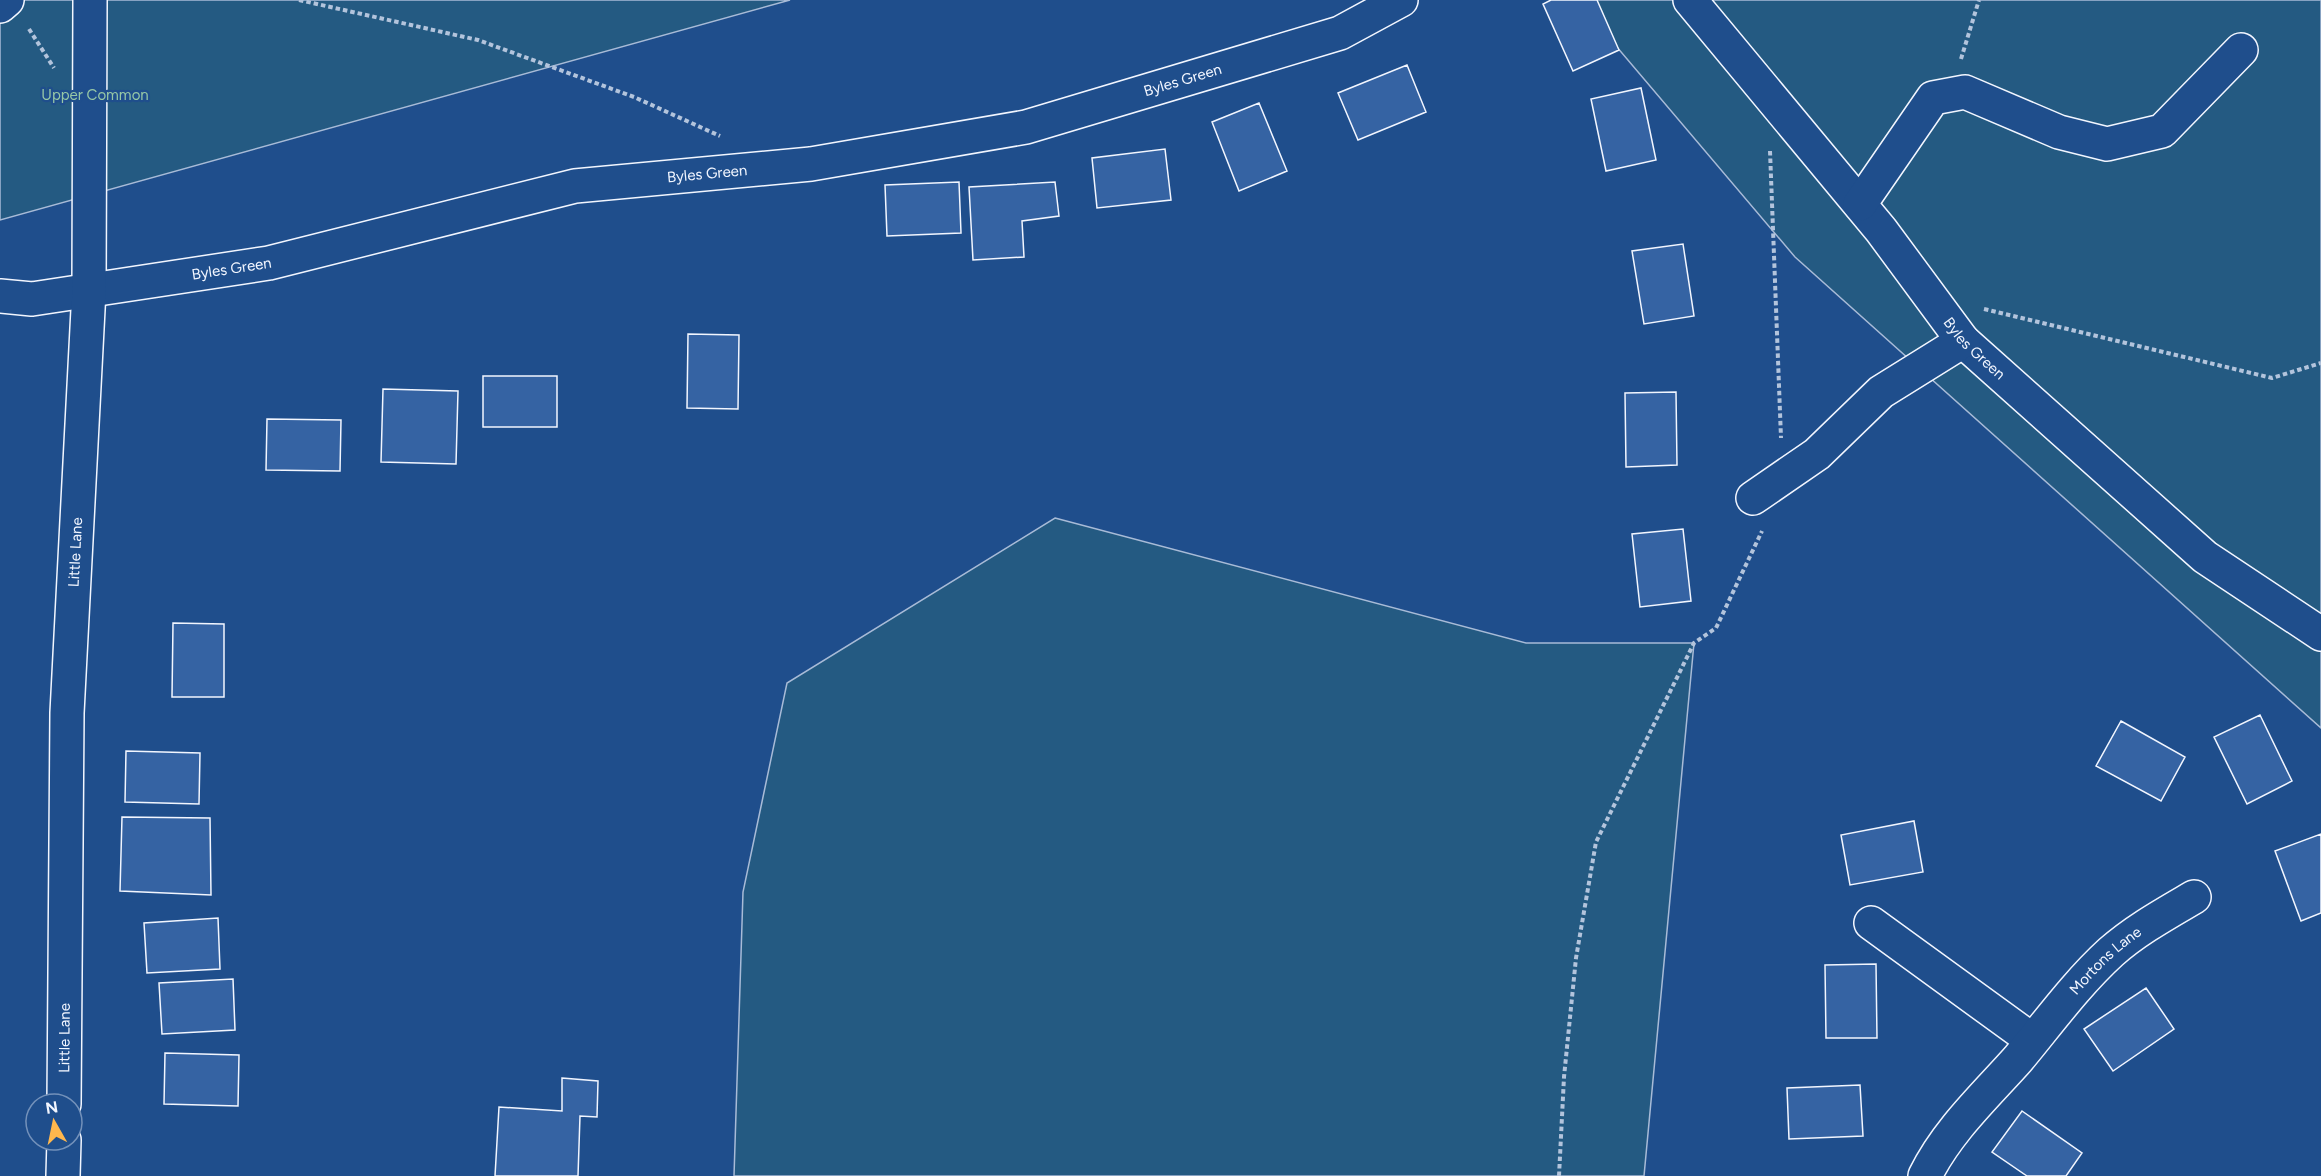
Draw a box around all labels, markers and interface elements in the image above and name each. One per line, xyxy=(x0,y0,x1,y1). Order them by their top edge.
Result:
street label: Byles Green xyxy=(1141,60,1224,100)
park label: Upper Common xyxy=(41,86,149,104)
street label: Byles Green xyxy=(666,161,748,186)
street label: Byles Green xyxy=(190,254,273,284)
street label: Byles Green xyxy=(1940,314,2009,383)
street label: Little Lane xyxy=(65,517,86,588)
street label: Mortons Lane xyxy=(2066,923,2145,998)
street label: Little Lane xyxy=(55,1003,74,1073)
north arrow xyxy=(24,1092,84,1152)
text: N xyxy=(44,1097,59,1118)

